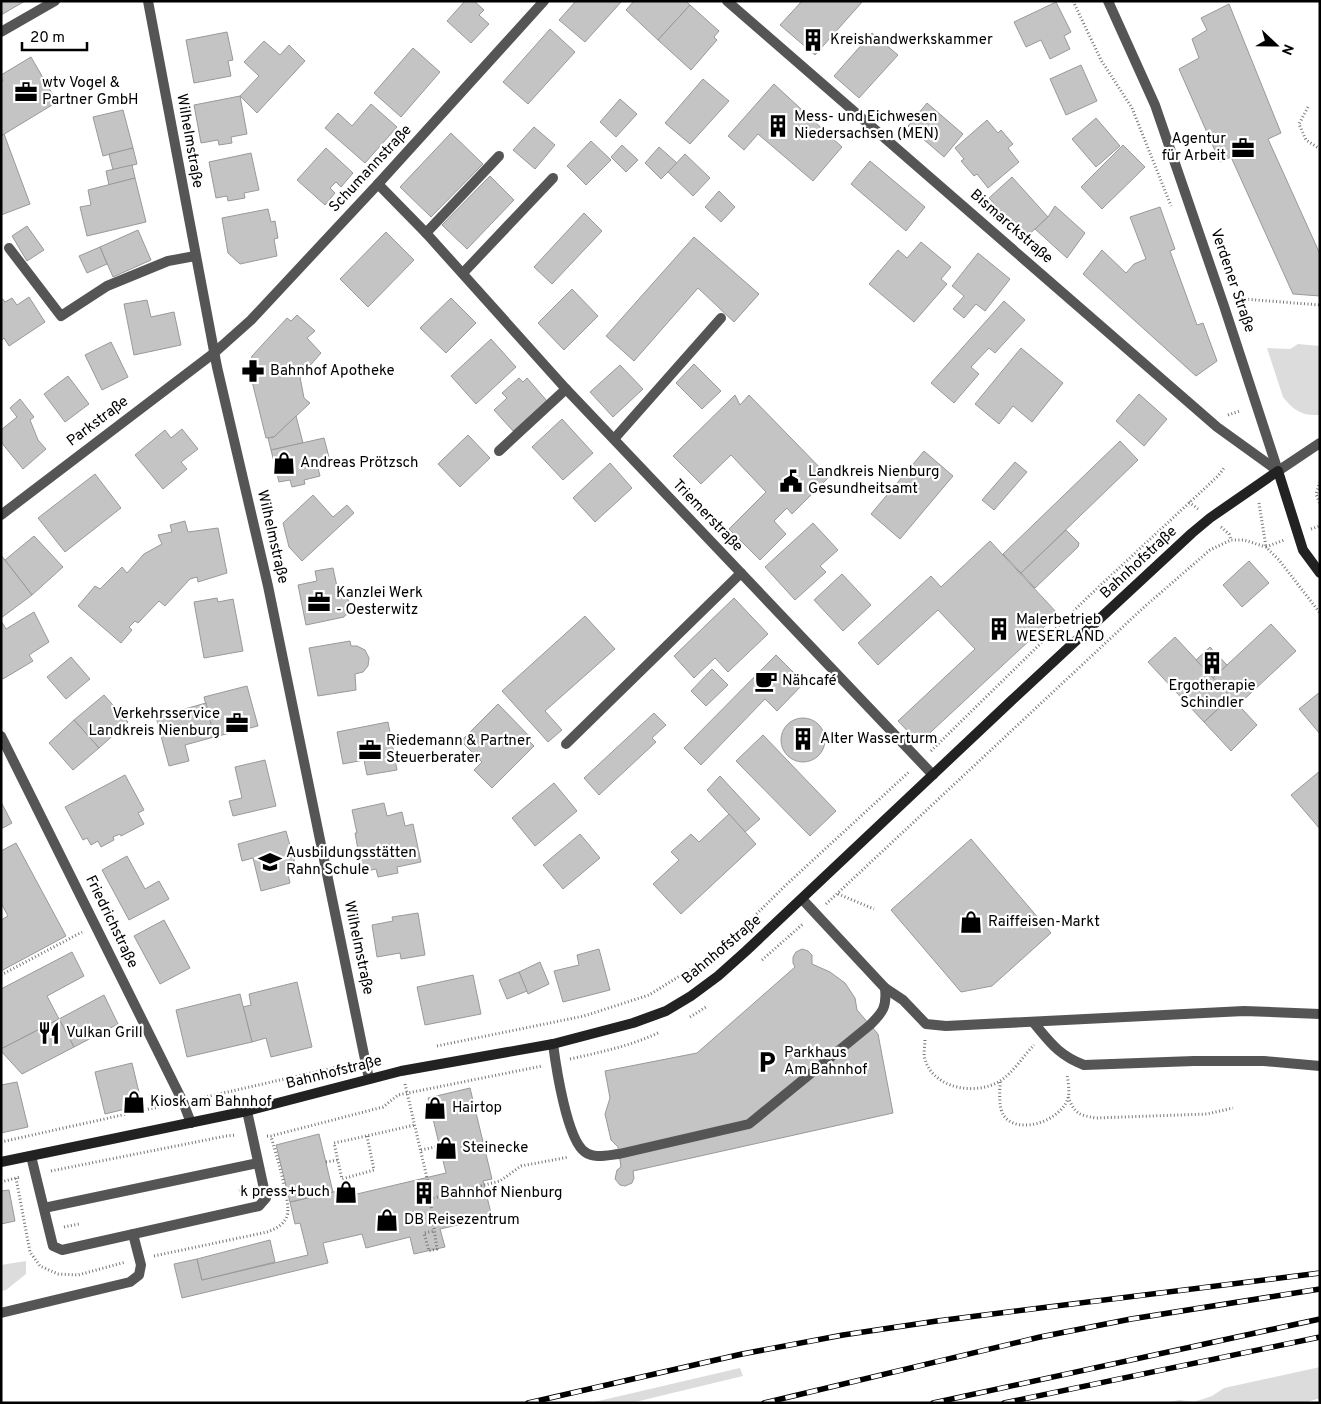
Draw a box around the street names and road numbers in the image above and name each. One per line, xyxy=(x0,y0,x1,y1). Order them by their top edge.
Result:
street label: Wilhelmstraße xyxy=(171,92,207,190)
street label: Schumannstraße xyxy=(326,121,416,217)
street label: Bismarckstraße xyxy=(966,186,1056,268)
street label: Verdener Straße xyxy=(1205,227,1259,335)
street label: Parkstraße xyxy=(63,393,133,451)
street label: Triemerstraße xyxy=(668,476,746,556)
street label: Wilhelmstraße xyxy=(252,488,292,586)
street label: Bahnhofstraße xyxy=(1097,523,1181,603)
street label: Friedrichstraße xyxy=(80,872,142,972)
street label: Wilhelmstraße xyxy=(339,899,377,997)
street label: Bahnhofstraße xyxy=(678,911,766,989)
street label: Bahnhofstraße xyxy=(284,1052,384,1094)

